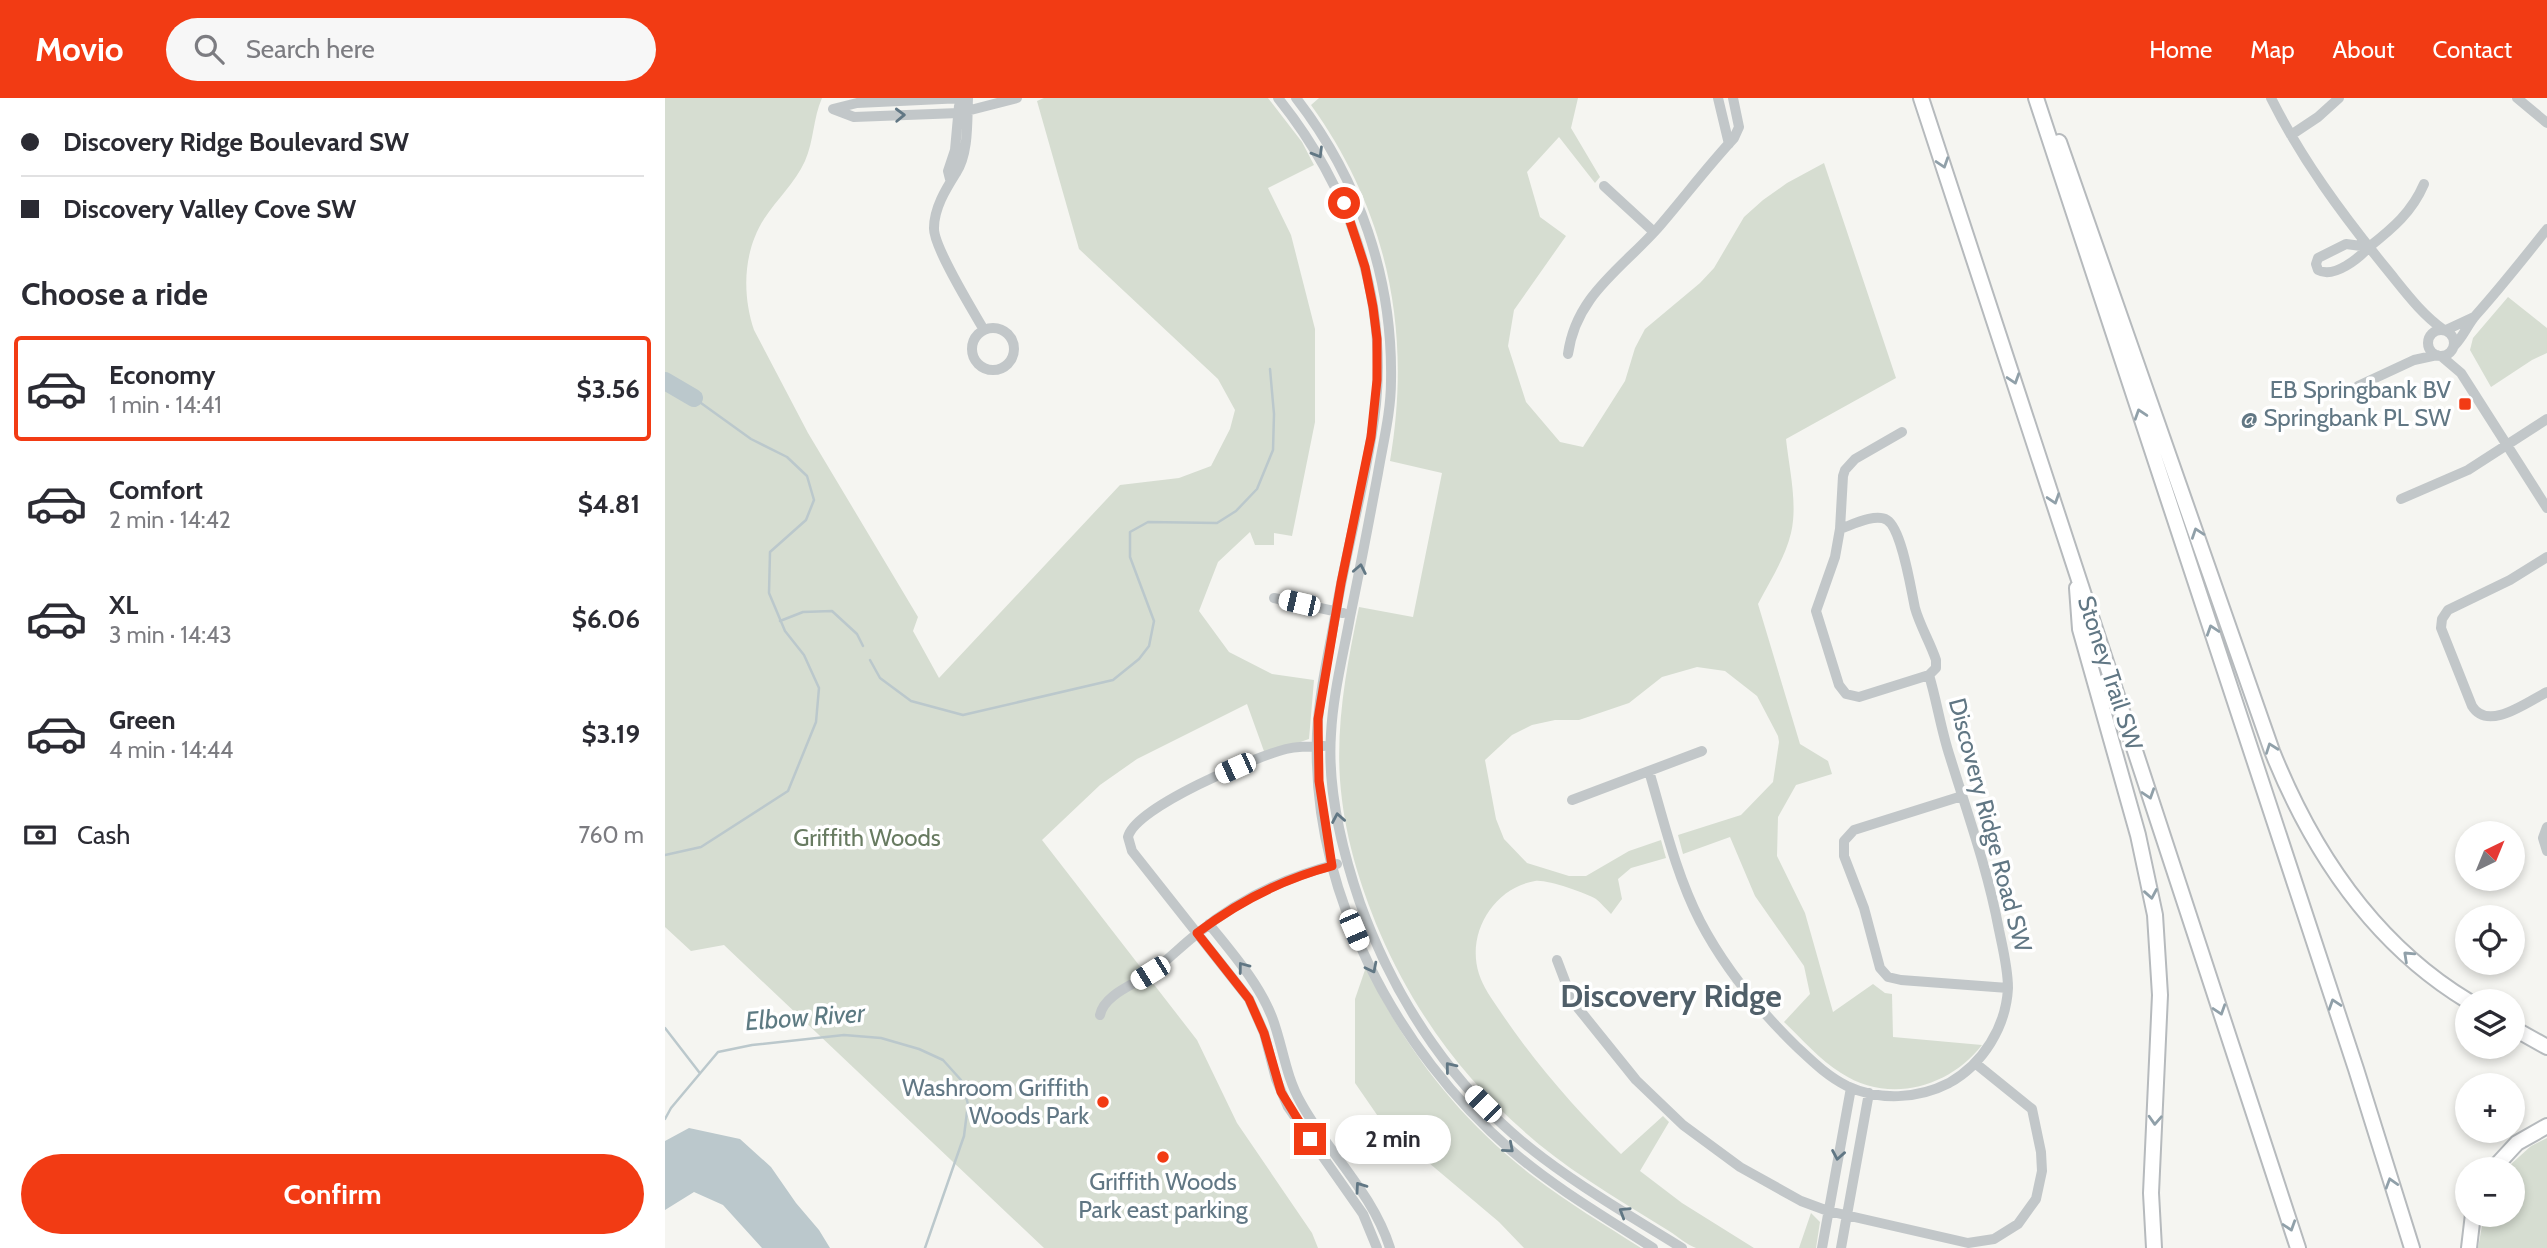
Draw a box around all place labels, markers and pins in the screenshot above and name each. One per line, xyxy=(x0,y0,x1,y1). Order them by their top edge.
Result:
place label: EB Springbank BV @ Springbank PL SW xyxy=(2241,375,2451,432)
marker: EB Springbank BV @ Springbank PL SW xyxy=(2457,396,2473,412)
place label: Washroom Griffith Woods Park xyxy=(902,1073,1089,1130)
marker: Washroom Griffith Woods Park xyxy=(1095,1094,1111,1110)
marker: Griffith Woods Park east parking xyxy=(1155,1149,1171,1165)
place label: Griffith Woods Park east parking xyxy=(1078,1167,1249,1224)

